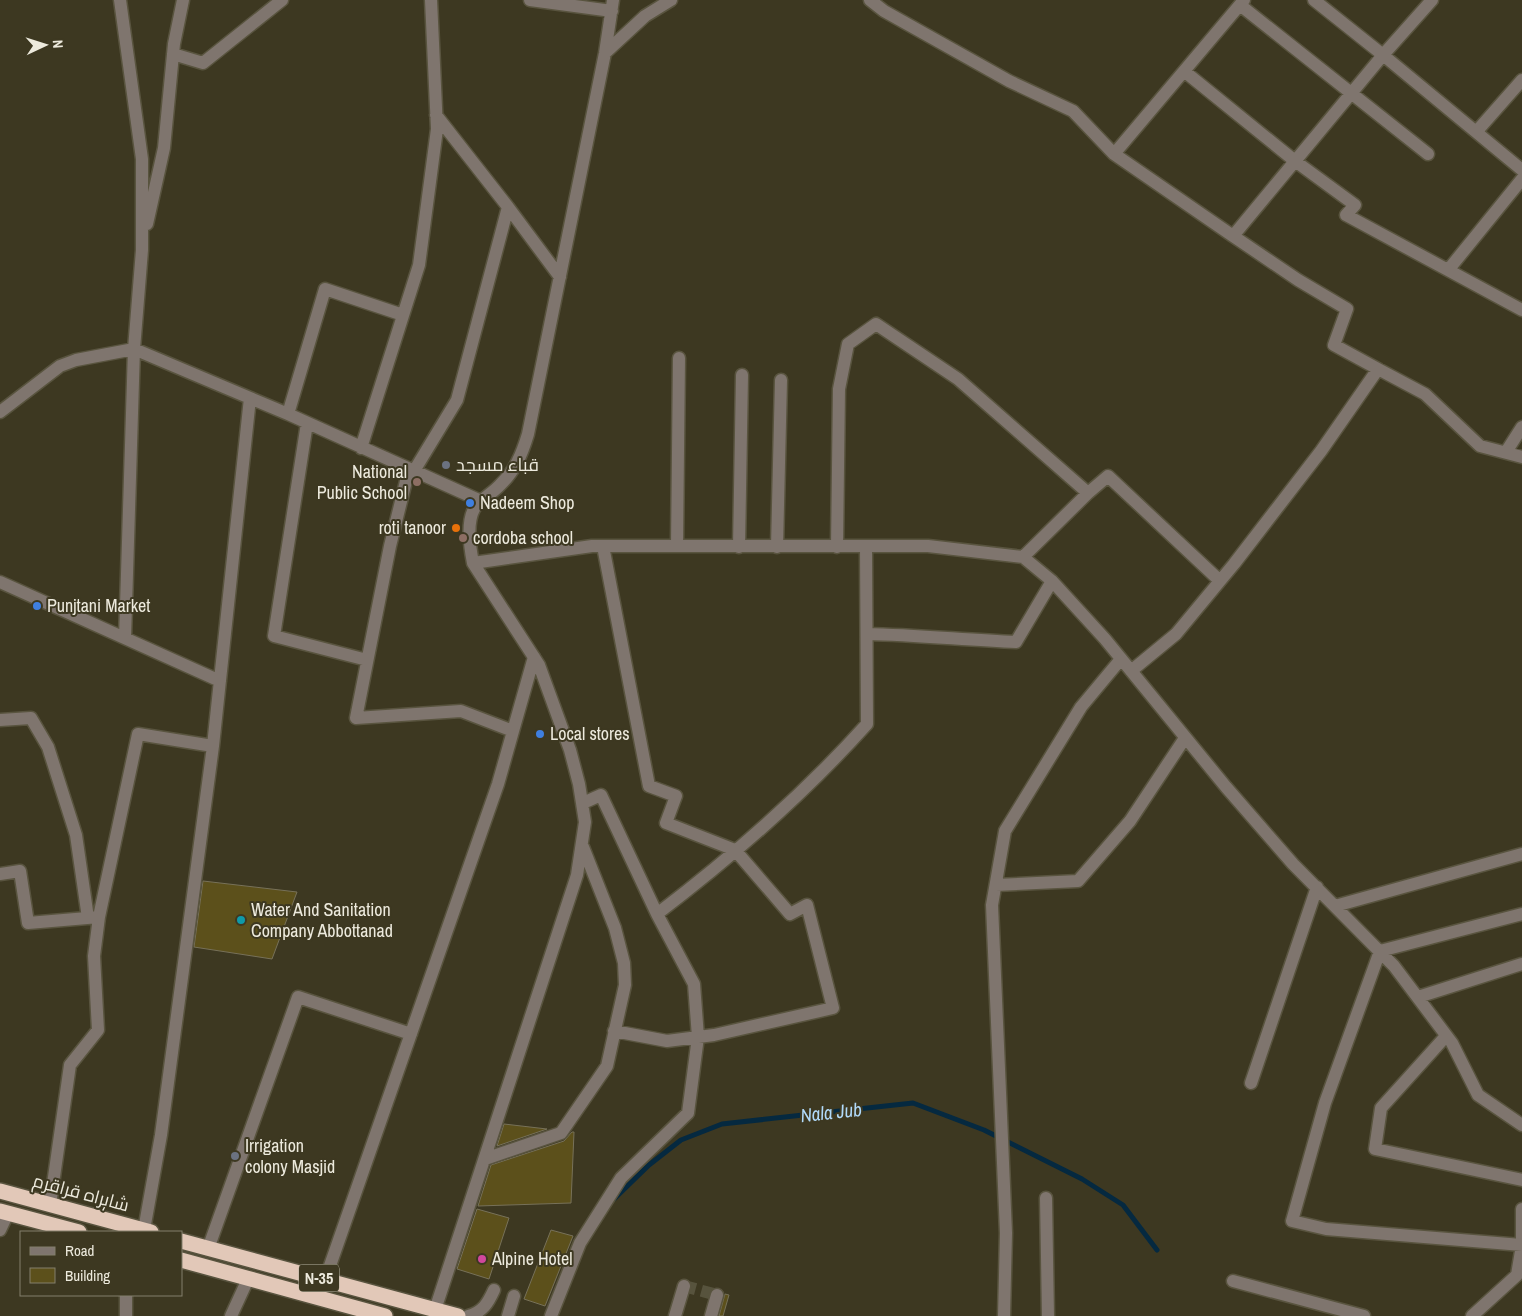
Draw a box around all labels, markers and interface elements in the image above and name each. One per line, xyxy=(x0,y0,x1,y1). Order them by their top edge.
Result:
north arrow xyxy=(20,20,70,70)
text: N xyxy=(49,39,67,49)
place label: قباء مسجد xyxy=(456,452,539,477)
place label: National Public School xyxy=(317,459,407,505)
marker: قباء مسجد xyxy=(440,459,452,471)
marker: National Public School xyxy=(411,476,423,488)
place label: Nadeem Shop xyxy=(480,490,574,515)
marker: Nadeem Shop xyxy=(464,497,476,509)
place label: roti tanoor xyxy=(379,515,446,540)
marker: roti tanoor xyxy=(450,522,462,534)
place label: cordoba school xyxy=(473,525,573,550)
marker: cordoba school xyxy=(457,532,469,544)
place label: Punjtani Market xyxy=(47,593,150,618)
marker: Punjtani Market xyxy=(31,600,43,612)
place label: Local stores xyxy=(550,721,630,746)
marker: Local stores xyxy=(534,728,546,740)
place label: Water And Sanitation Company Abbottanad xyxy=(251,897,393,943)
marker: Water And Sanitation Company Abbottanad xyxy=(235,914,247,926)
water label: Nala Jub xyxy=(799,1096,863,1128)
place label: Irrigation colony Masjid xyxy=(245,1133,335,1179)
marker: Irrigation colony Masjid xyxy=(229,1150,241,1162)
street label: شاہراہ قراقرم xyxy=(30,1168,132,1217)
legend xyxy=(20,1231,182,1296)
text: Road xyxy=(65,1240,94,1261)
place label: Alpine Hotel xyxy=(491,1246,572,1271)
marker: Alpine Hotel xyxy=(476,1253,488,1265)
road number: N-35 xyxy=(299,1264,339,1292)
text: Building xyxy=(65,1265,110,1286)

